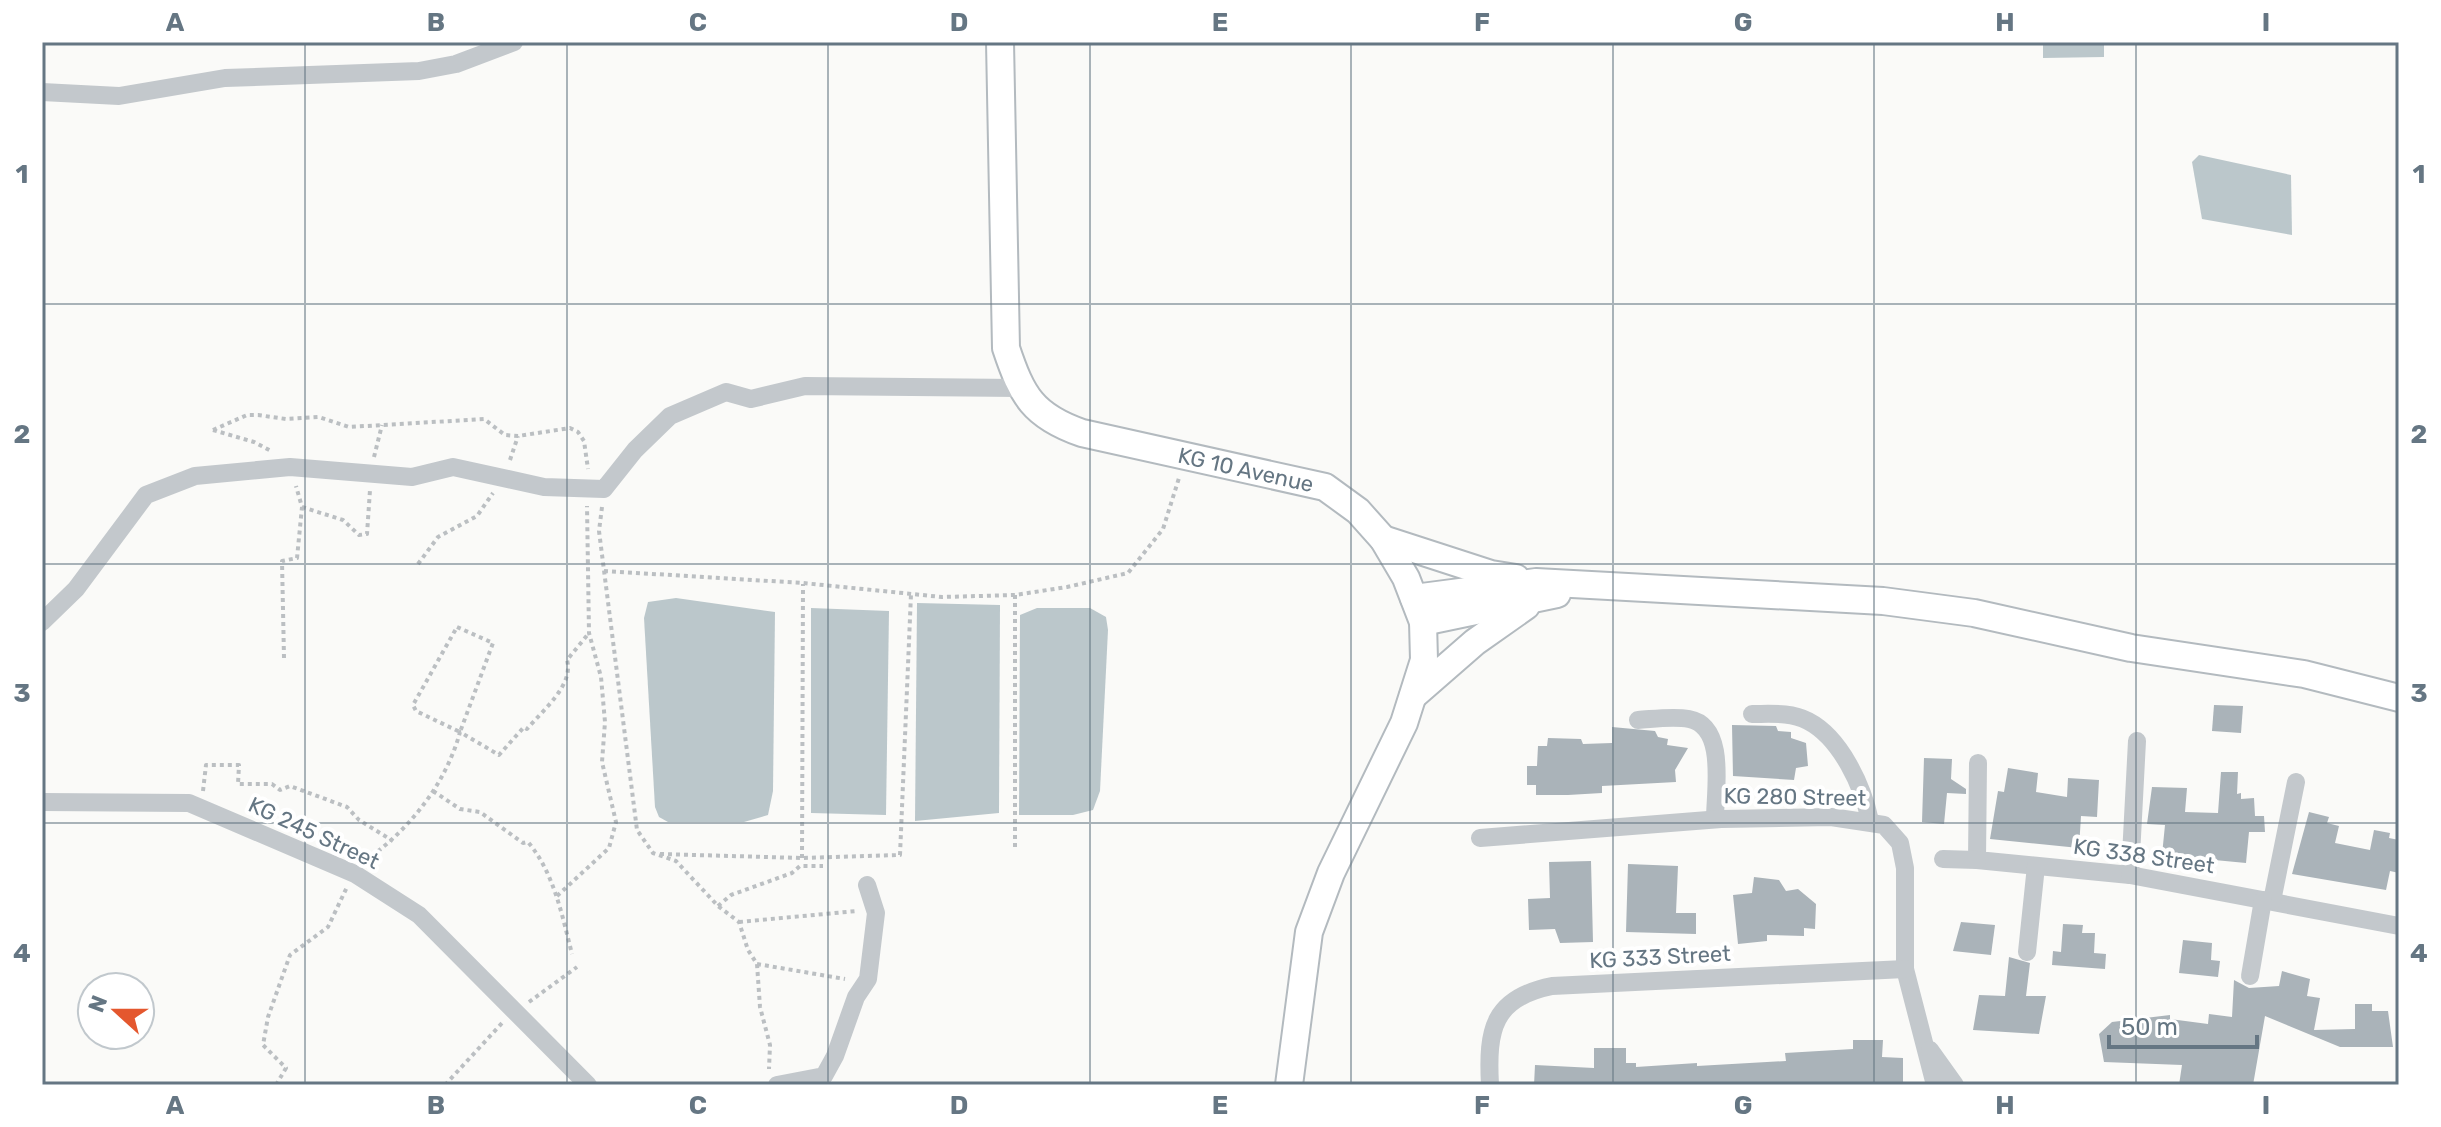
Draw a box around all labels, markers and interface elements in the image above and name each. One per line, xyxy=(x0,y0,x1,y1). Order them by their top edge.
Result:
text: A xyxy=(166,7,185,38)
text: B xyxy=(427,7,445,38)
text: C xyxy=(689,7,707,38)
text: D xyxy=(950,7,968,38)
text: E xyxy=(1212,7,1228,38)
text: F xyxy=(1474,7,1490,38)
text: G xyxy=(1734,7,1752,38)
text: H xyxy=(1995,7,2015,38)
text: I xyxy=(2262,7,2270,38)
text: 1 xyxy=(16,159,28,190)
text: 1 xyxy=(2413,159,2425,190)
text: 2 xyxy=(14,419,30,450)
text: 2 xyxy=(2411,419,2427,450)
street label: KG 10 Avenue xyxy=(1176,441,1316,498)
text: 3 xyxy=(13,678,31,709)
text: 3 xyxy=(2410,678,2428,709)
street label: KG 280 Street xyxy=(1723,782,1867,812)
street label: KG 245 Street xyxy=(244,791,384,875)
street label: KG 338 Street xyxy=(2072,833,2217,879)
text: 4 xyxy=(13,938,31,969)
text: 4 xyxy=(2410,938,2428,969)
street label: KG 333 Street xyxy=(1589,940,1732,974)
north arrow xyxy=(76,971,156,1051)
text: N xyxy=(82,992,113,1016)
scale bar xyxy=(2109,999,2257,1049)
text: 50 m xyxy=(2121,1013,2178,1041)
text: A xyxy=(166,1090,185,1121)
text: B xyxy=(427,1090,445,1121)
text: C xyxy=(689,1090,707,1121)
text: D xyxy=(950,1090,968,1121)
text: E xyxy=(1212,1090,1228,1121)
text: F xyxy=(1474,1090,1490,1121)
text: G xyxy=(1734,1090,1752,1121)
text: H xyxy=(1995,1090,2015,1121)
text: I xyxy=(2262,1090,2270,1121)

